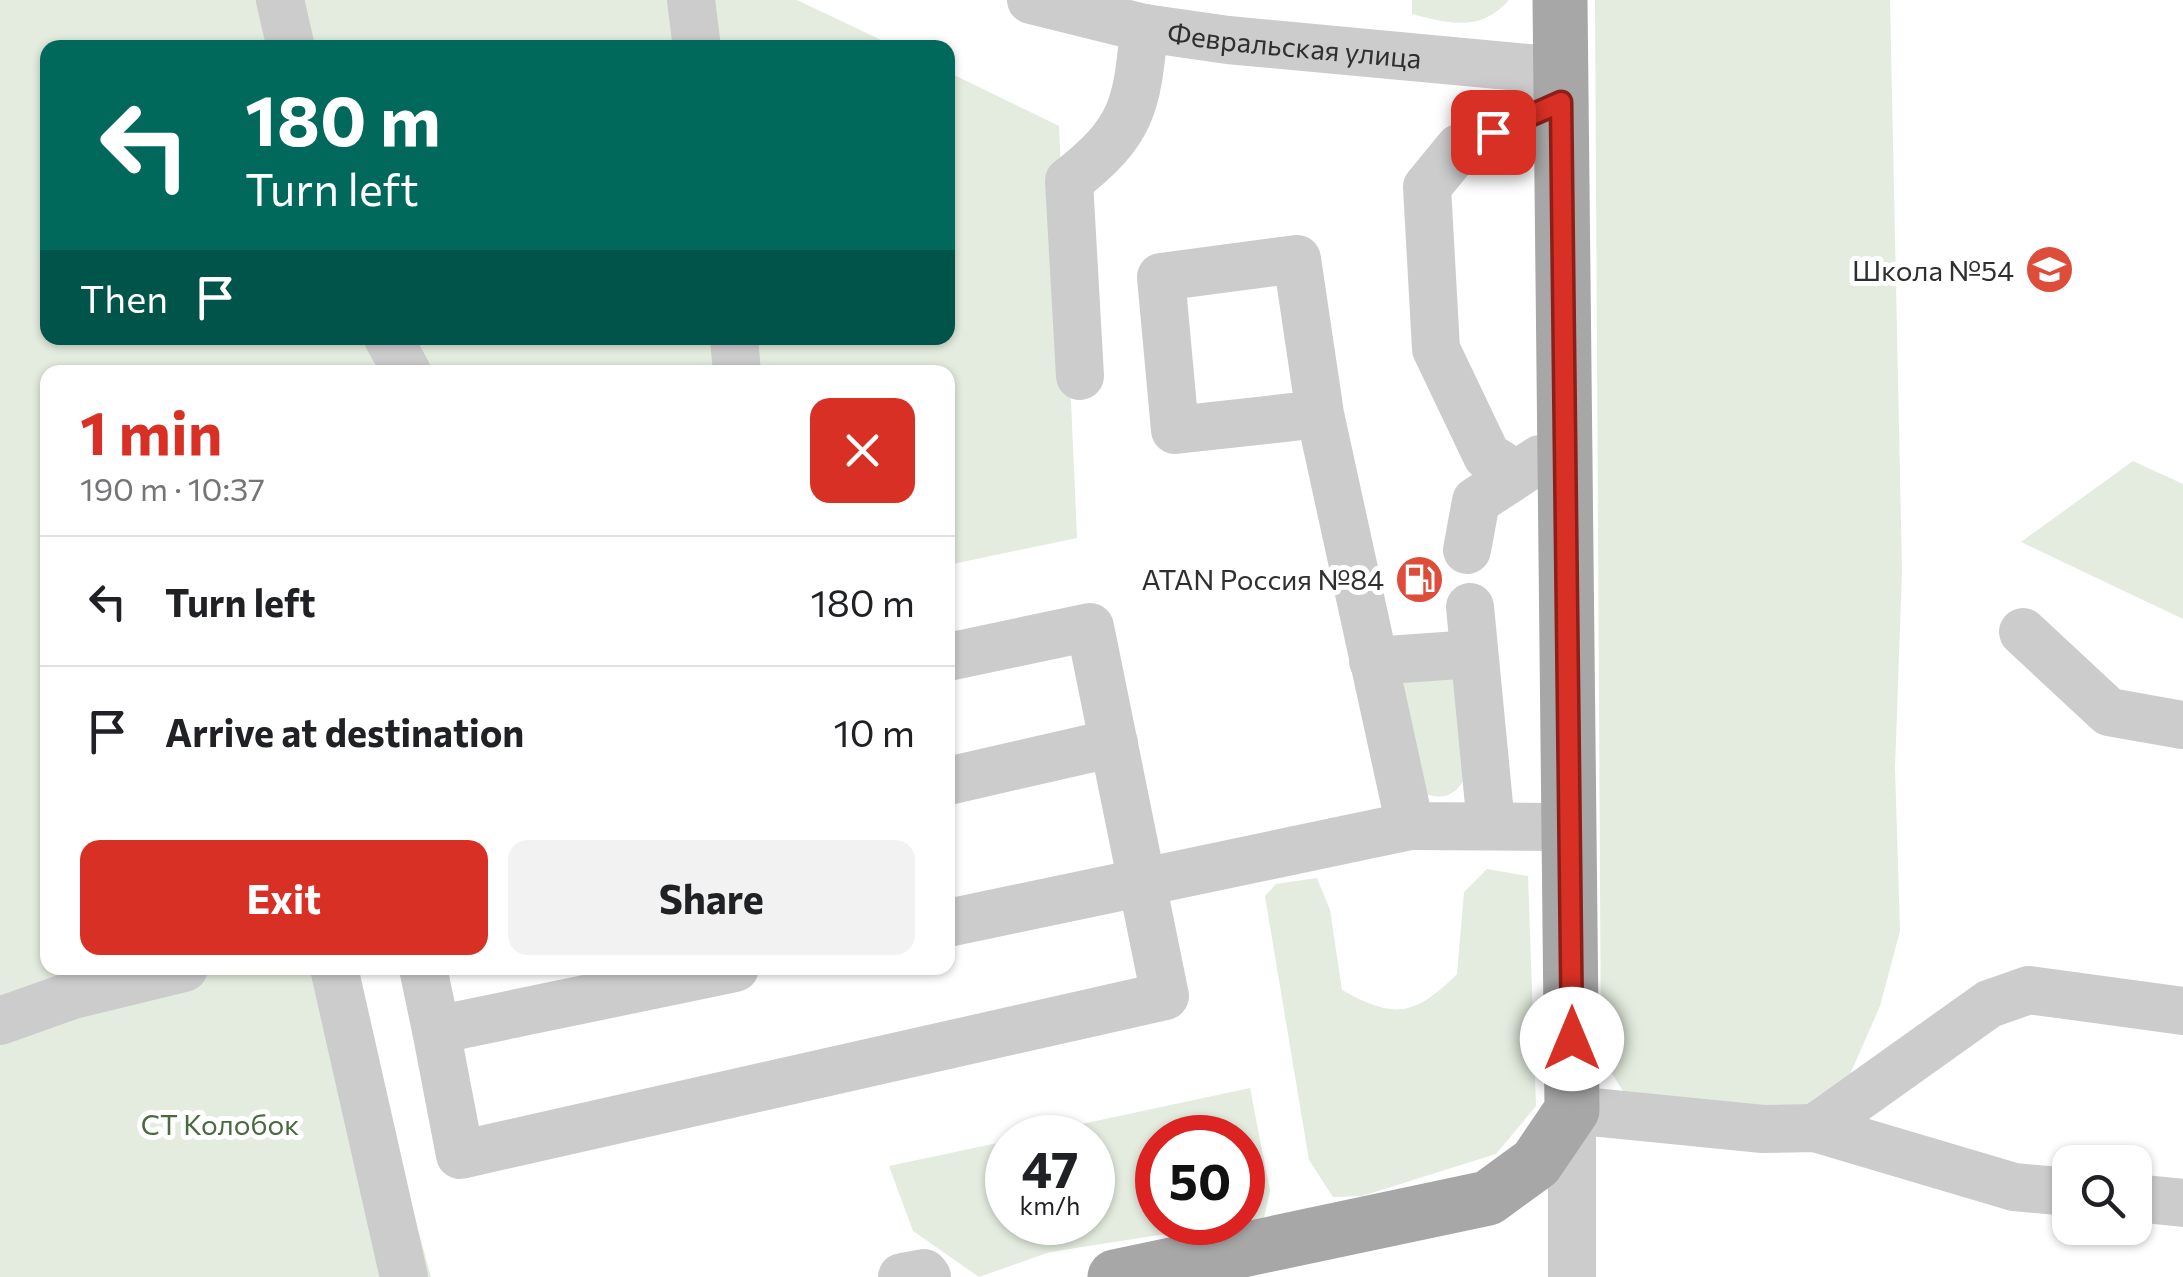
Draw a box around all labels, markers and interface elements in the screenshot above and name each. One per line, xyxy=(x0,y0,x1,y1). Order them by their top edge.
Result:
street label: Февральская улица xyxy=(1165,15,1423,75)
text: 180 m xyxy=(245,75,441,160)
icon: left xyxy=(80,80,210,210)
pin xyxy=(1451,90,1536,175)
icon: arrive xyxy=(1466,105,1521,160)
text: Turn left xyxy=(245,160,419,215)
school or university icon: Школа №54 xyxy=(2023,244,2075,296)
place label: Школа №54 xyxy=(1852,253,2014,287)
icon: arrive xyxy=(188,270,243,325)
text: Then xyxy=(80,274,168,321)
text: 1 min xyxy=(80,394,222,467)
button: close xyxy=(810,398,915,503)
text: 190 m · 10:37 xyxy=(80,468,265,508)
fuel station icon: ATAN Россия №84 xyxy=(1393,553,1445,605)
place label: ATAN Россия №84 xyxy=(1142,562,1384,596)
icon: left xyxy=(80,574,135,629)
text: Turn left xyxy=(165,578,316,625)
text: 180 m xyxy=(810,578,915,625)
icon: arrive xyxy=(80,704,135,759)
text: Arrive at destination xyxy=(165,708,524,755)
text: 10 m xyxy=(834,708,915,755)
button: Exit xyxy=(80,840,488,955)
button: Share xyxy=(508,840,915,955)
position arrow xyxy=(1520,987,1624,1091)
park label: СТ Колобок xyxy=(141,1107,299,1141)
speed limit sign: 50 xyxy=(1135,1115,1265,1245)
text: 47 xyxy=(1021,1137,1079,1198)
map controls xyxy=(2052,1145,2152,1245)
button: search xyxy=(2052,1145,2152,1245)
text: km/h xyxy=(1020,1190,1080,1220)

